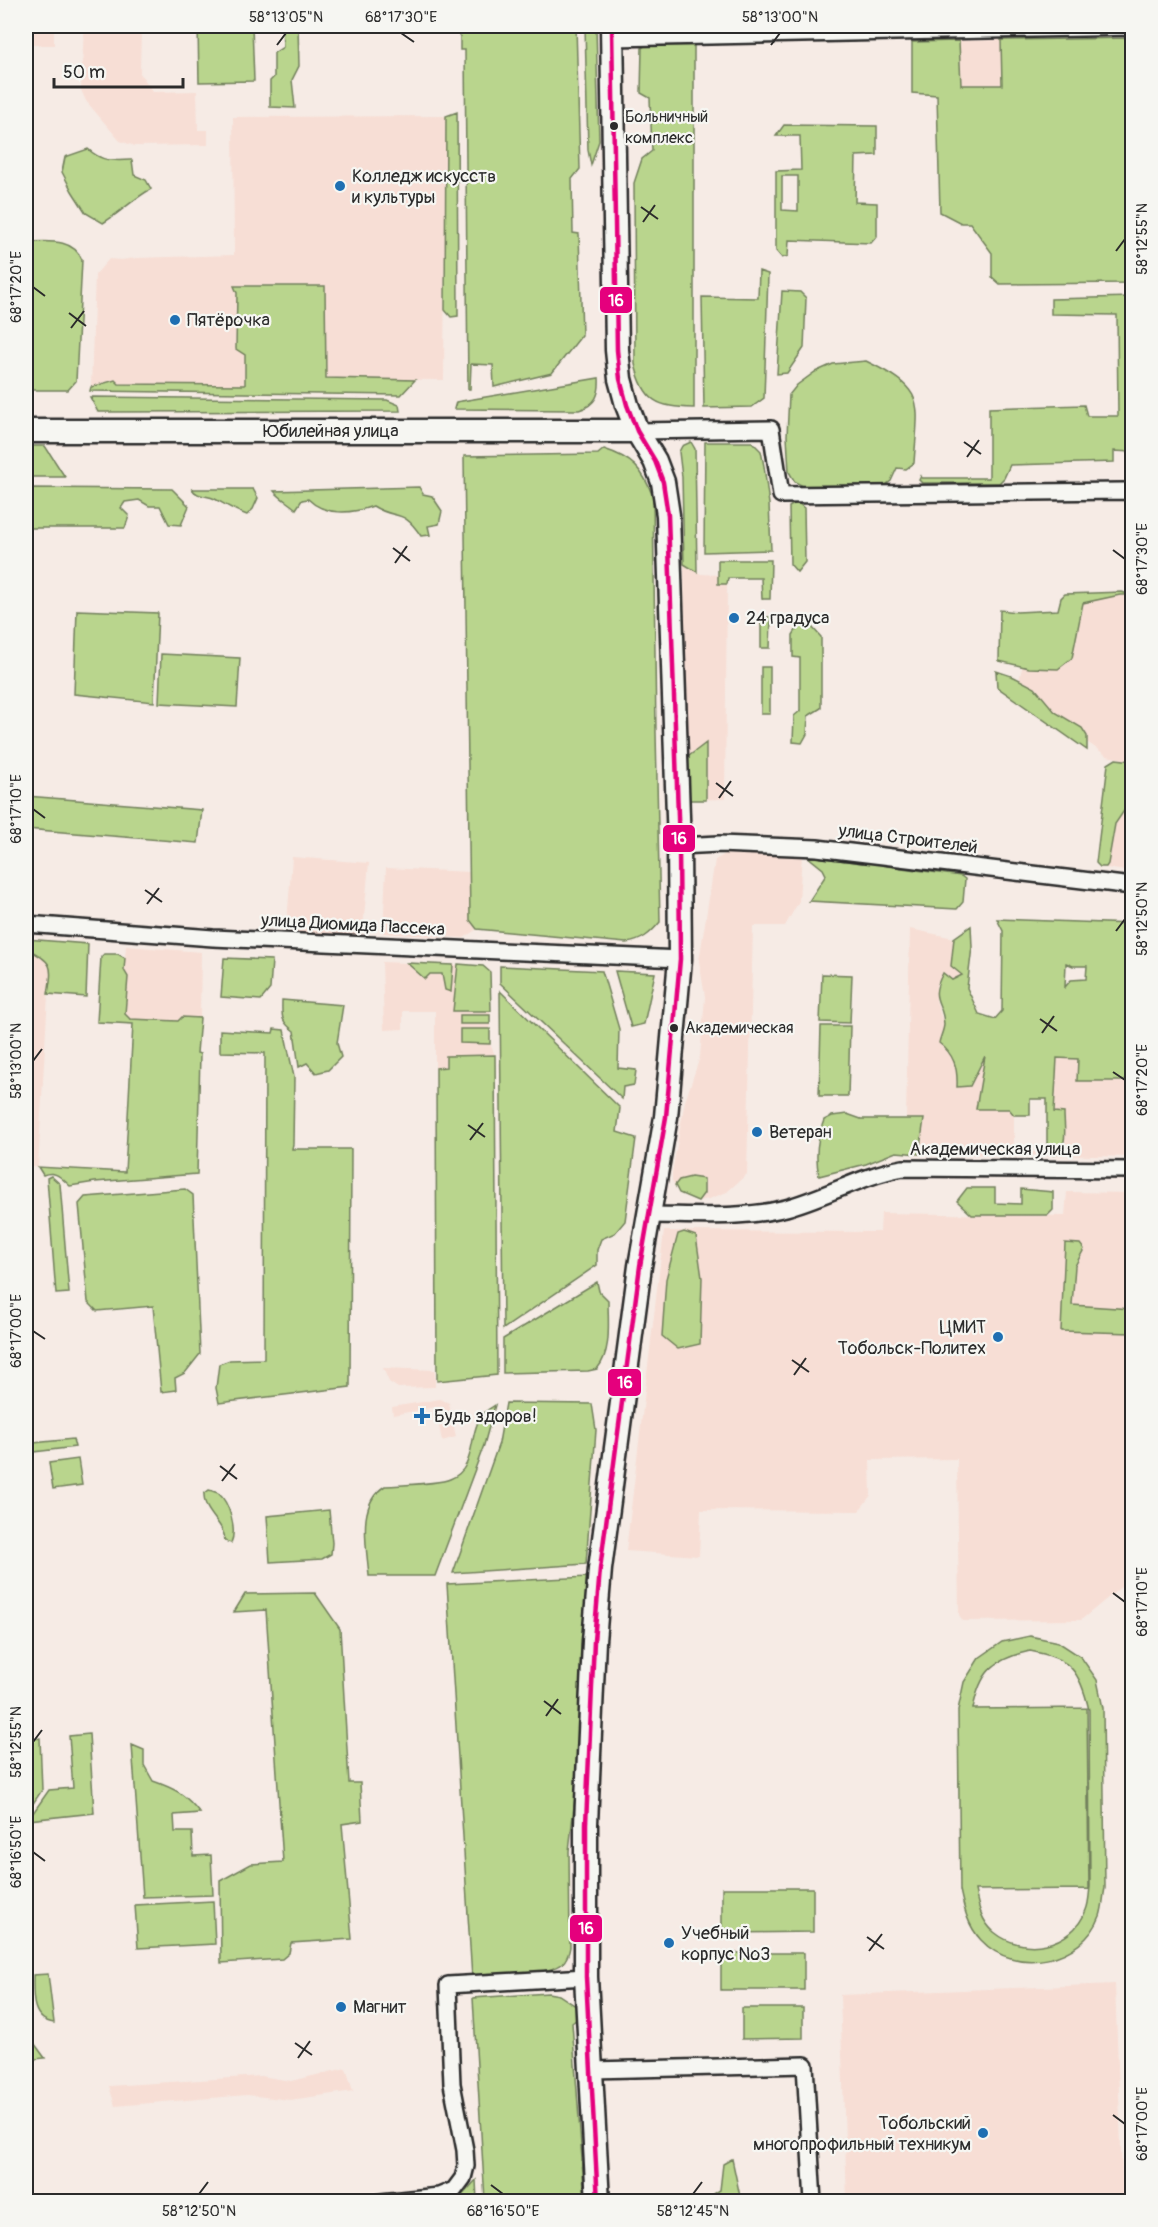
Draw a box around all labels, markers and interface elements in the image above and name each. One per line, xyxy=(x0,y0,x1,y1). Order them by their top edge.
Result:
text: 58°13'05"N xyxy=(249,8,323,27)
text: 68°17'30"E xyxy=(365,8,437,27)
text: 58°13'00"N xyxy=(742,8,818,27)
scale bar xyxy=(54,51,183,89)
text: 50 m xyxy=(63,61,105,84)
place label: Больничный комплекс xyxy=(625,107,708,148)
marker: Больничный комплекс xyxy=(608,120,620,132)
place label: Колледж искусств и культуры xyxy=(352,165,496,209)
marker: Колледж искусств и культуры xyxy=(333,179,347,193)
text: 58°12'55"N xyxy=(1133,203,1152,275)
text: 68°17'20"E xyxy=(7,251,26,323)
line badge: 16 xyxy=(599,286,633,314)
text: 16 xyxy=(608,291,624,311)
place label: Пятёрочка xyxy=(187,309,270,332)
marker: Пятёрочка xyxy=(168,313,182,327)
street label: Юбилейная улица xyxy=(263,420,399,443)
text: 68°17'30"E xyxy=(1133,523,1152,595)
place label: 24 градуса xyxy=(746,607,829,630)
marker: 24 градуса xyxy=(727,611,741,625)
text: 68°17'10"E xyxy=(7,774,26,844)
street label: улица Строителей xyxy=(836,819,979,859)
line badge: 16 xyxy=(662,824,696,853)
text: 16 xyxy=(671,829,687,849)
text: 58°12'50"N xyxy=(1133,882,1152,956)
street label: улица Диомида Пассека xyxy=(259,909,446,941)
place label: Академическая xyxy=(685,1018,794,1038)
marker: Академическая xyxy=(668,1022,680,1034)
text: 58°13'00"N xyxy=(7,1023,26,1099)
text: 68°17'20"E xyxy=(1133,1044,1152,1116)
place label: Ветеран xyxy=(769,1121,832,1144)
marker: Ветеран xyxy=(750,1125,764,1139)
street label: Академическая улица xyxy=(910,1138,1080,1161)
text: 68°17'00"E xyxy=(7,1294,26,1368)
place label: ЦМИТ Тобольск-Политех xyxy=(838,1316,986,1360)
marker: ЦМИТ Тобольск-Политех xyxy=(991,1330,1005,1344)
line badge: 16 xyxy=(607,1368,642,1397)
text: 16 xyxy=(617,1373,633,1393)
place label: Будь здоров! xyxy=(434,1405,537,1428)
marker: Будь здоров! xyxy=(415,1409,429,1423)
text: 68°17'10"E xyxy=(1133,1567,1152,1637)
text: 58°12'55"N xyxy=(7,1706,26,1778)
text: 68°16'50"E xyxy=(7,1815,26,1888)
line badge: 16 xyxy=(569,1914,603,1943)
text: 16 xyxy=(578,1919,594,1939)
place label: Учебный корпус №3 xyxy=(681,1922,770,1966)
marker: Учебный корпус №3 xyxy=(662,1936,676,1950)
place label: Магнит xyxy=(353,1996,406,2019)
marker: Магнит xyxy=(334,2000,348,2014)
text: 68°17'00"E xyxy=(1133,2087,1152,2161)
place label: Тобольский многопрофильный техникум xyxy=(753,2112,971,2156)
marker: Тобольский многопрофильный техникум xyxy=(976,2126,990,2140)
text: 58°12'50"N xyxy=(162,2202,236,2221)
text: 68°16'50"E xyxy=(467,2202,540,2221)
text: 58°12'45"N xyxy=(657,2202,729,2221)

